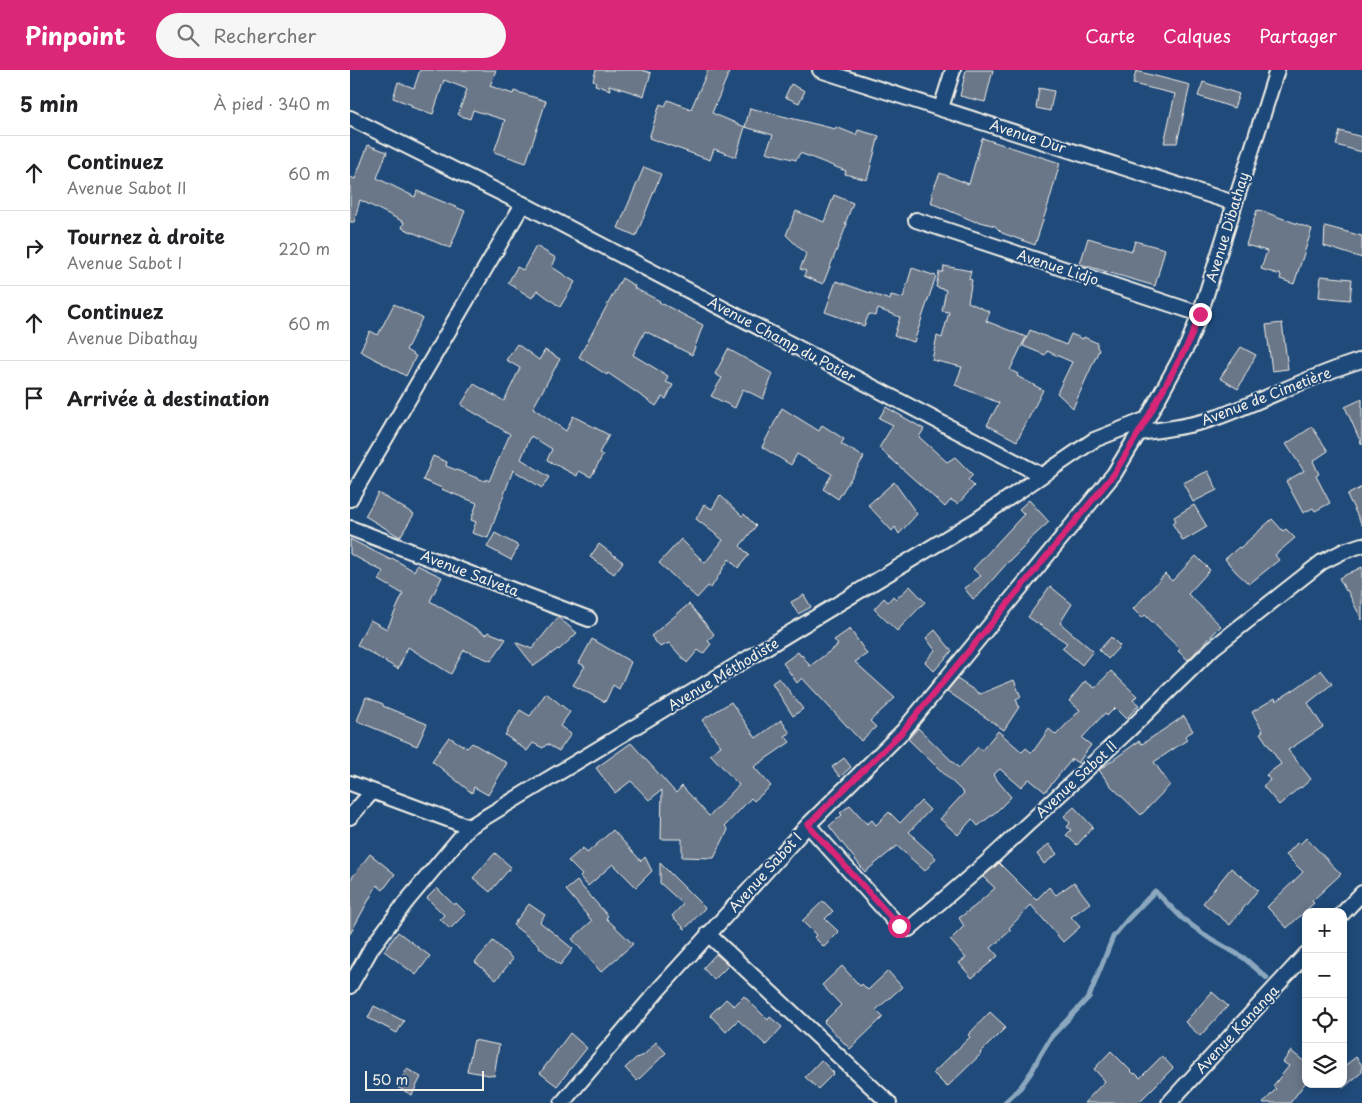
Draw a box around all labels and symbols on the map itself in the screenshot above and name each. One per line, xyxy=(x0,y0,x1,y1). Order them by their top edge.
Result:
street label: Avenue Dur xyxy=(987,114,1069,158)
street label: Avenue Dibathay xyxy=(1200,169,1254,285)
street label: Avenue Lidjo xyxy=(1014,244,1102,290)
street label: Avenue Champ du Potier xyxy=(704,291,860,387)
route end xyxy=(1189,303,1212,326)
street label: Avenue de Cimetière xyxy=(1198,361,1334,430)
street label: Avenue Salveta xyxy=(418,545,522,601)
street label: Avenue Méthodiste xyxy=(664,633,782,715)
street label: Avenue Sabot II xyxy=(1031,736,1121,822)
street label: Avenue Sabot I xyxy=(723,827,807,917)
route start xyxy=(888,915,911,938)
street label: Avenue Kananga xyxy=(1190,980,1284,1078)
scale bar xyxy=(365,1068,484,1091)

